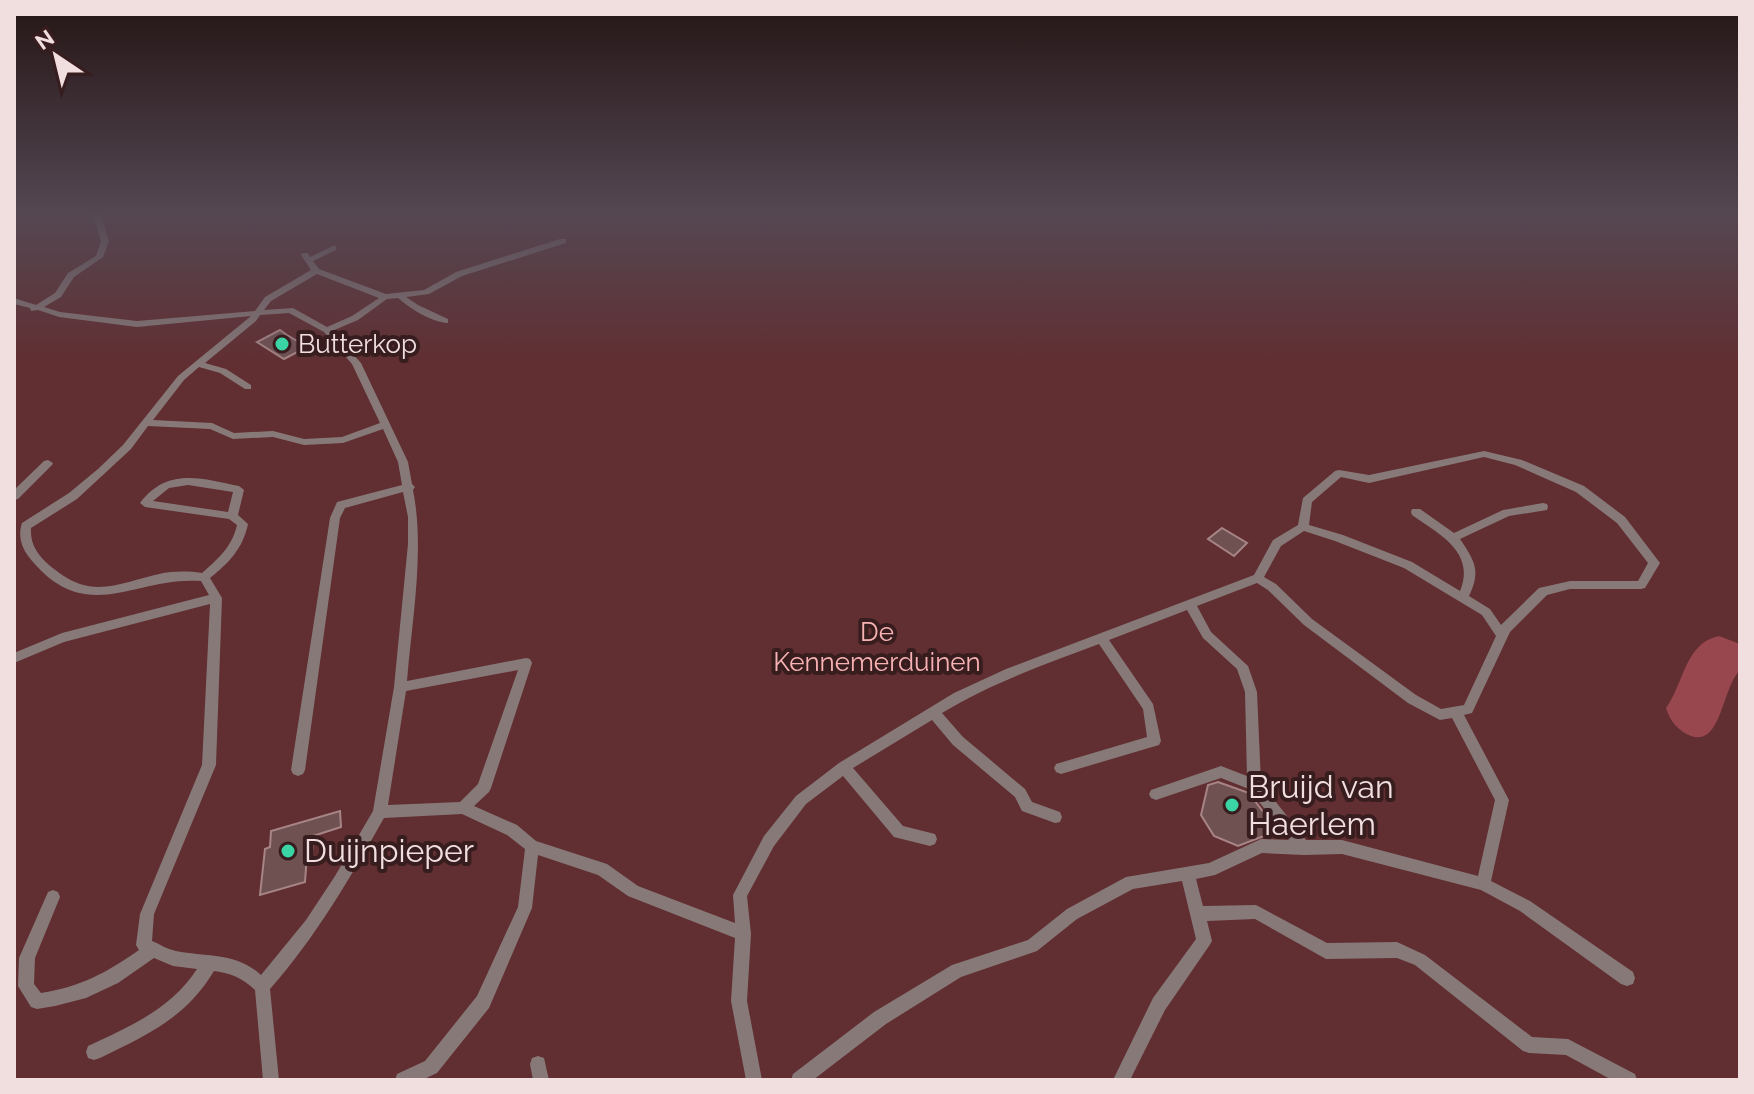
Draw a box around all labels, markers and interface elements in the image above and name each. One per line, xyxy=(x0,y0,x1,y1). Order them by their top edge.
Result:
north arrow xyxy=(16,16,96,96)
text: N xyxy=(30,24,59,55)
place label: Butterkop xyxy=(298,329,417,359)
marker: Butterkop xyxy=(273,335,291,353)
park label: De Kennemerduinen xyxy=(773,617,981,677)
place label: Bruijd van Haerlem xyxy=(1248,768,1394,842)
marker: Bruijd van Haerlem xyxy=(1223,796,1241,814)
place label: Duijnpieper xyxy=(304,832,474,869)
marker: Duijnpieper xyxy=(279,842,297,860)

